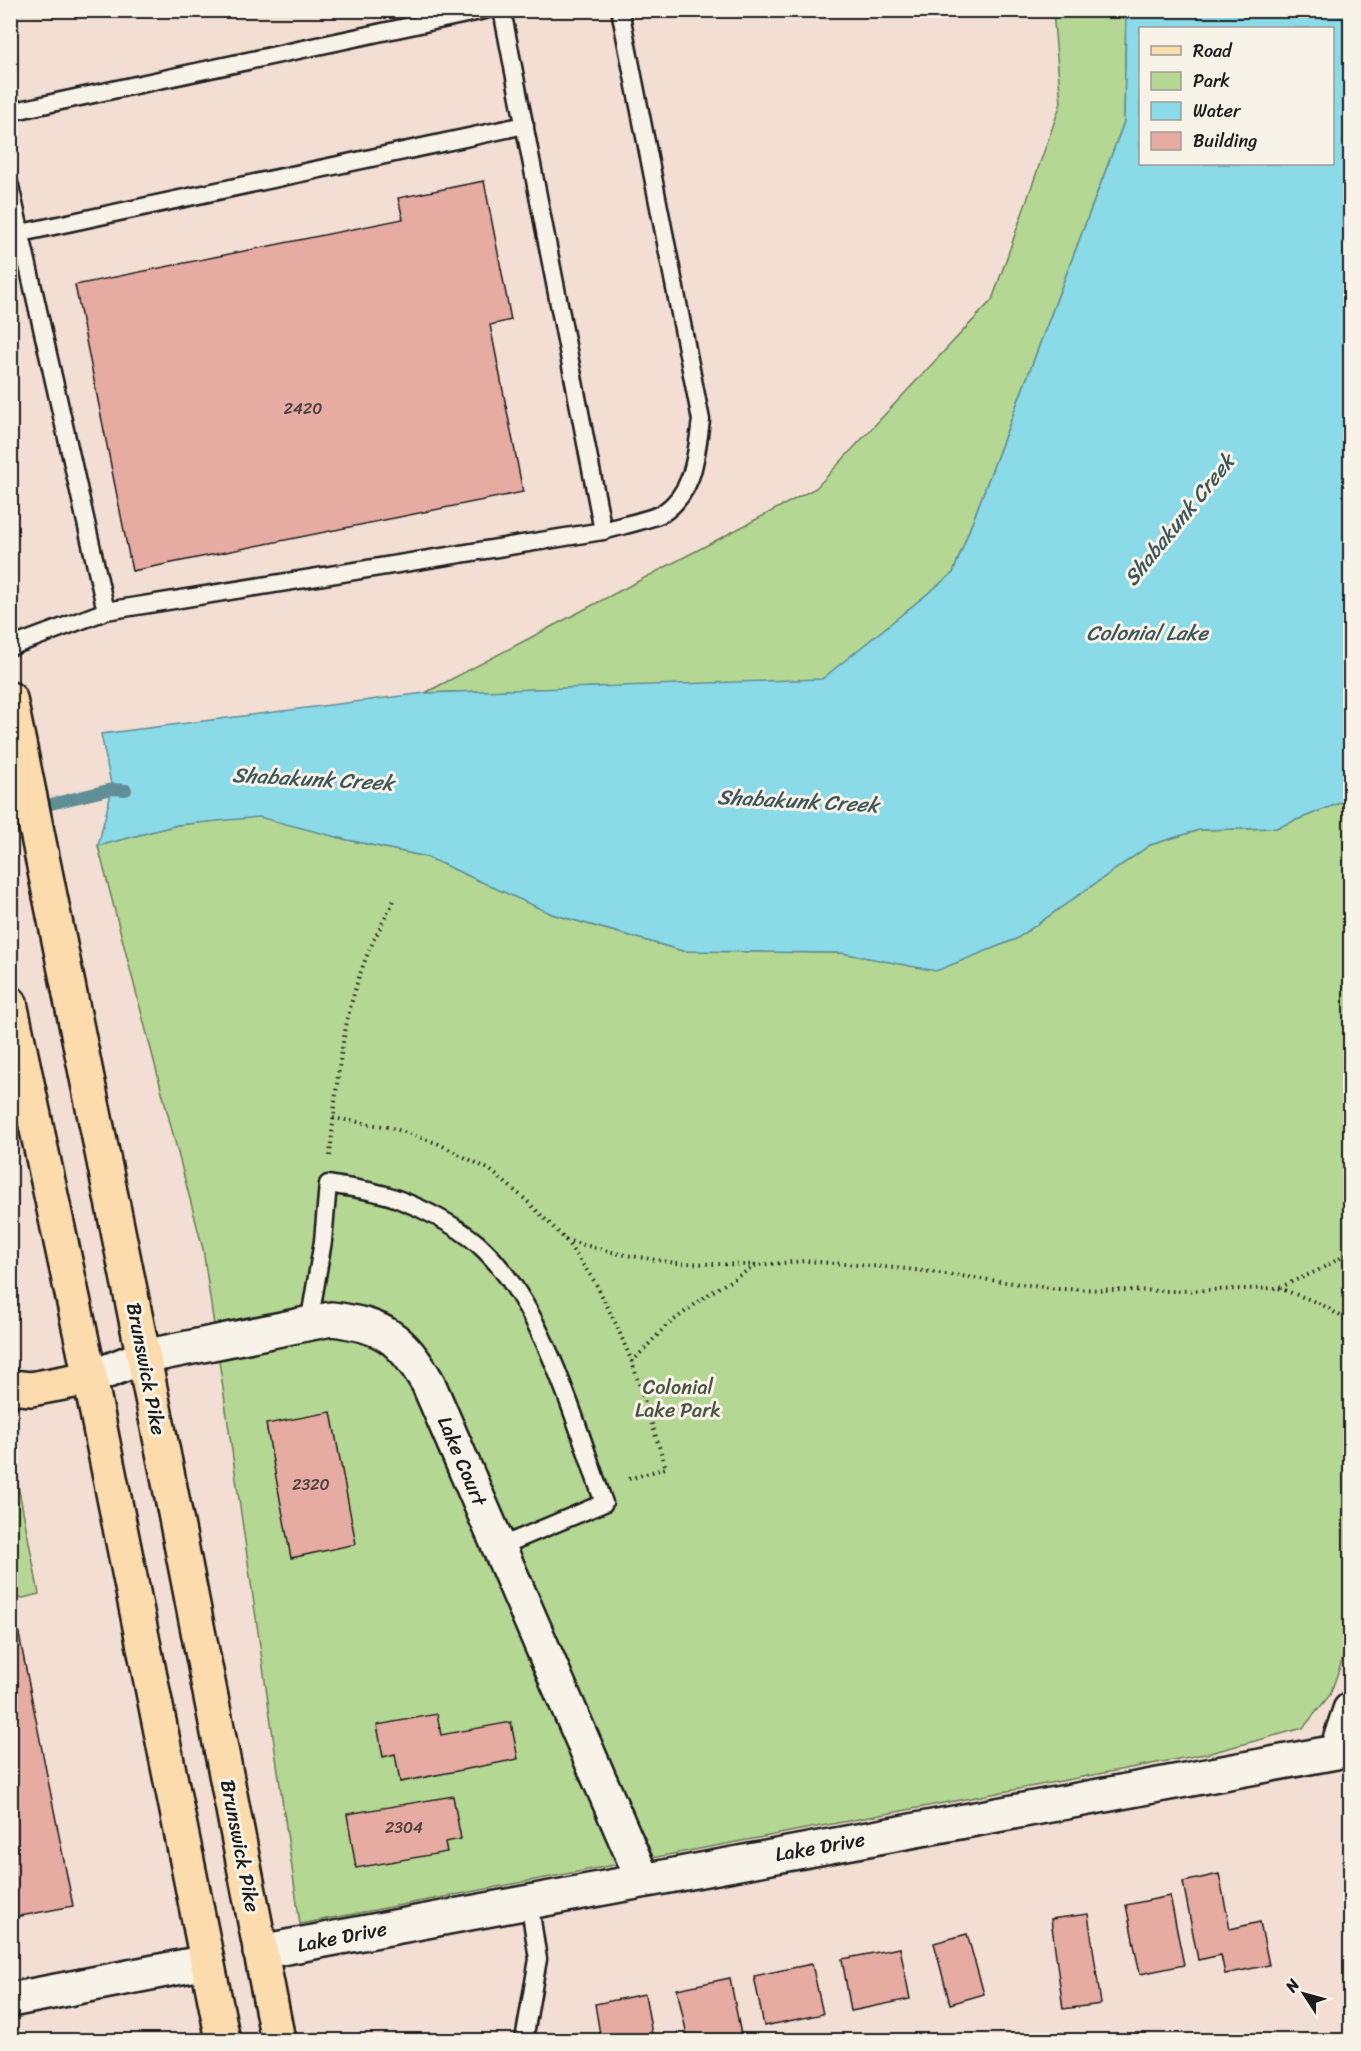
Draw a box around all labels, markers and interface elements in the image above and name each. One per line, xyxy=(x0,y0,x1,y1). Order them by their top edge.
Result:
legend xyxy=(1139,27,1334,165)
text: Road xyxy=(1193,35,1233,67)
text: Park xyxy=(1193,65,1230,97)
text: Water xyxy=(1193,95,1242,127)
text: Building xyxy=(1193,125,1257,157)
house number: 2420 xyxy=(284,394,322,423)
water label: Shabakunk Creek xyxy=(1113,443,1246,595)
water label: Colonial Lake xyxy=(1086,614,1209,652)
water label: Shabakunk Creek xyxy=(231,756,397,802)
water label: Shabakunk Creek xyxy=(716,778,882,824)
street label: Brunswick Pike xyxy=(116,1300,176,1438)
park label: Colonial Lake Park xyxy=(635,1370,721,1428)
street label: Lake Court xyxy=(427,1411,497,1512)
house number: 2320 xyxy=(292,1470,330,1499)
street label: Brunswick Pike xyxy=(210,1777,270,1915)
house number: 2304 xyxy=(385,1813,423,1842)
street label: Lake Drive xyxy=(772,1822,868,1872)
street label: Lake Drive xyxy=(294,1911,390,1963)
north arrow xyxy=(1274,1964,1334,2024)
text: N xyxy=(1277,1972,1308,1999)

